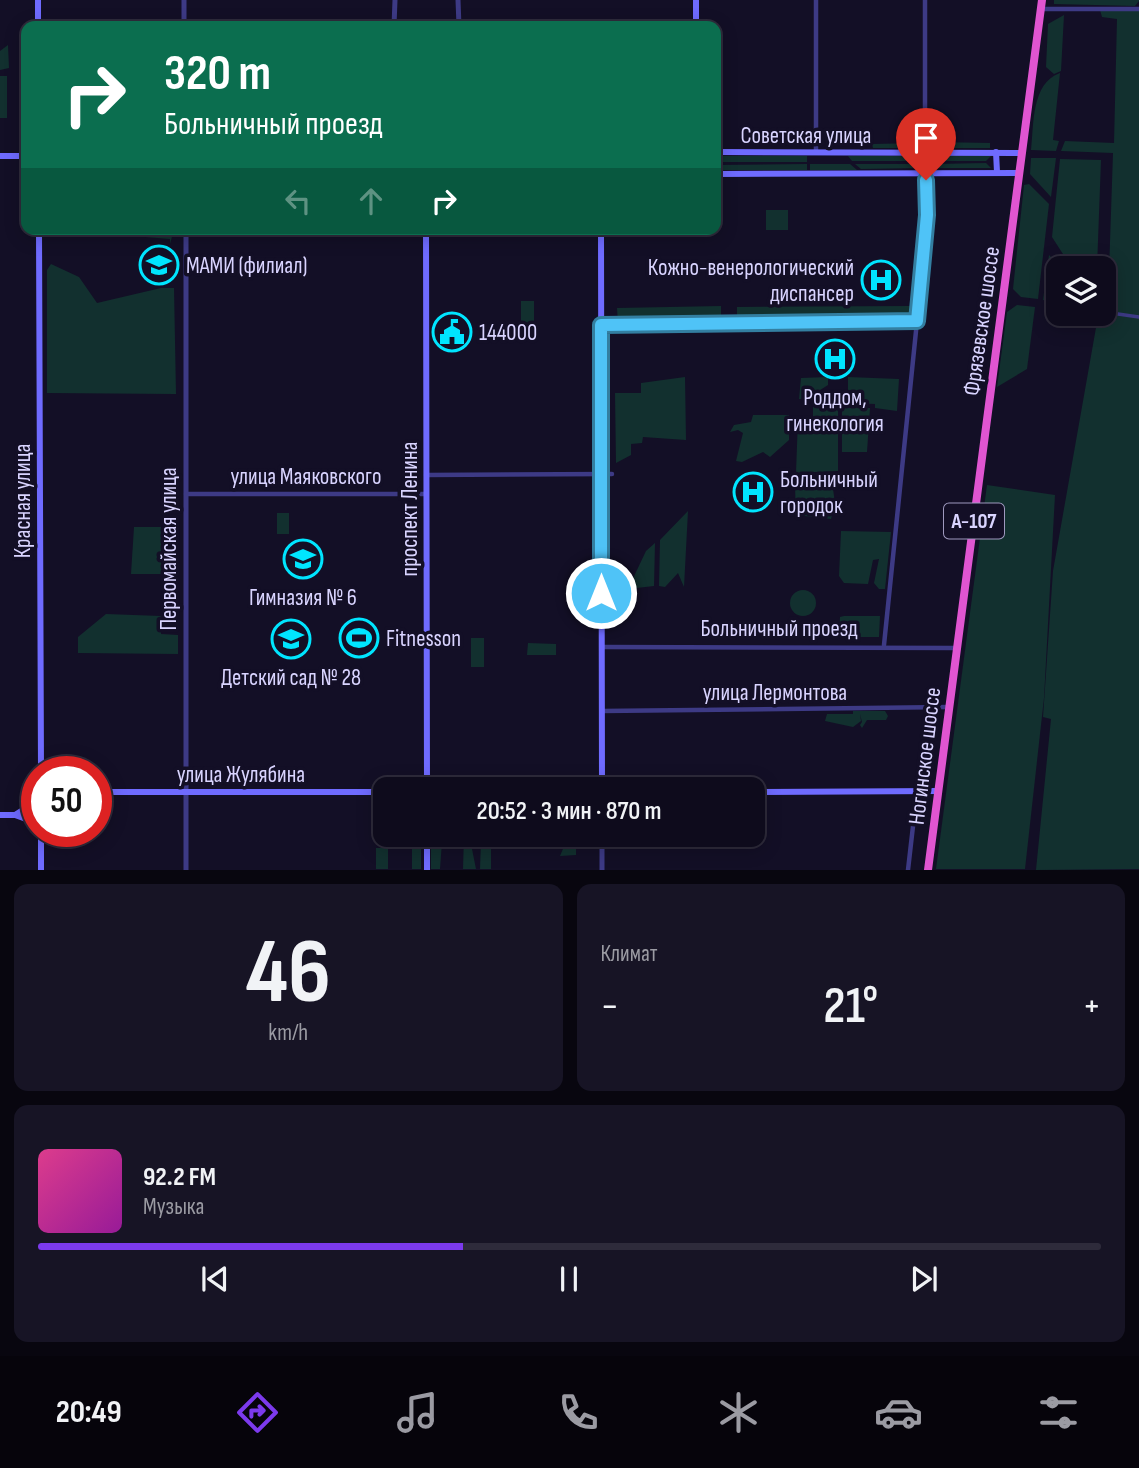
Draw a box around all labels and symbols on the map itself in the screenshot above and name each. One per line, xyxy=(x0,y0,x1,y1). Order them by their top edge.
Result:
pin xyxy=(896,108,956,180)
street label: Советская улица xyxy=(741,122,871,150)
school or university icon: МАМИ (филиал) xyxy=(138,244,180,286)
street label: Фрязевское шоссе xyxy=(958,245,1006,398)
place label: МАМИ (филиал) xyxy=(186,252,308,280)
place label: Кожно-венерологический диспансер xyxy=(648,254,854,308)
hospital icon: Кожно-венерологический диспансер xyxy=(860,259,902,301)
public building icon: 144000 xyxy=(431,311,473,353)
place label: 144000 xyxy=(479,319,537,347)
hospital icon: Роддом, гинекология xyxy=(814,338,856,380)
place label: Роддом, гинекология xyxy=(786,384,884,438)
street label: проспект Ленина xyxy=(396,442,424,576)
street label: Красная улица xyxy=(9,444,37,558)
street label: улица Маяковского xyxy=(231,463,381,491)
place label: Больничный городок xyxy=(780,466,878,520)
street label: Первомайская улица xyxy=(155,467,183,631)
hospital icon: Больничный городок xyxy=(732,471,774,513)
road number: А-107 xyxy=(944,504,1004,538)
school or university icon: Гимназия № 6 xyxy=(282,538,324,580)
position arrow xyxy=(564,556,638,630)
place label: Гимназия № 6 xyxy=(249,584,357,612)
street label: Больничный проезд xyxy=(700,615,858,643)
sports icon: Fitnesson xyxy=(338,617,380,659)
school or university icon: Детский сад № 28 xyxy=(270,618,312,660)
place label: Fitnesson xyxy=(386,625,461,653)
place label: Детский сад № 28 xyxy=(221,664,361,692)
street label: улица Лермонтова xyxy=(703,679,847,707)
street label: Ногинское шоссе xyxy=(903,686,947,826)
speed limit sign: 50 xyxy=(21,756,112,847)
street label: улица Жулябина xyxy=(177,761,305,789)

